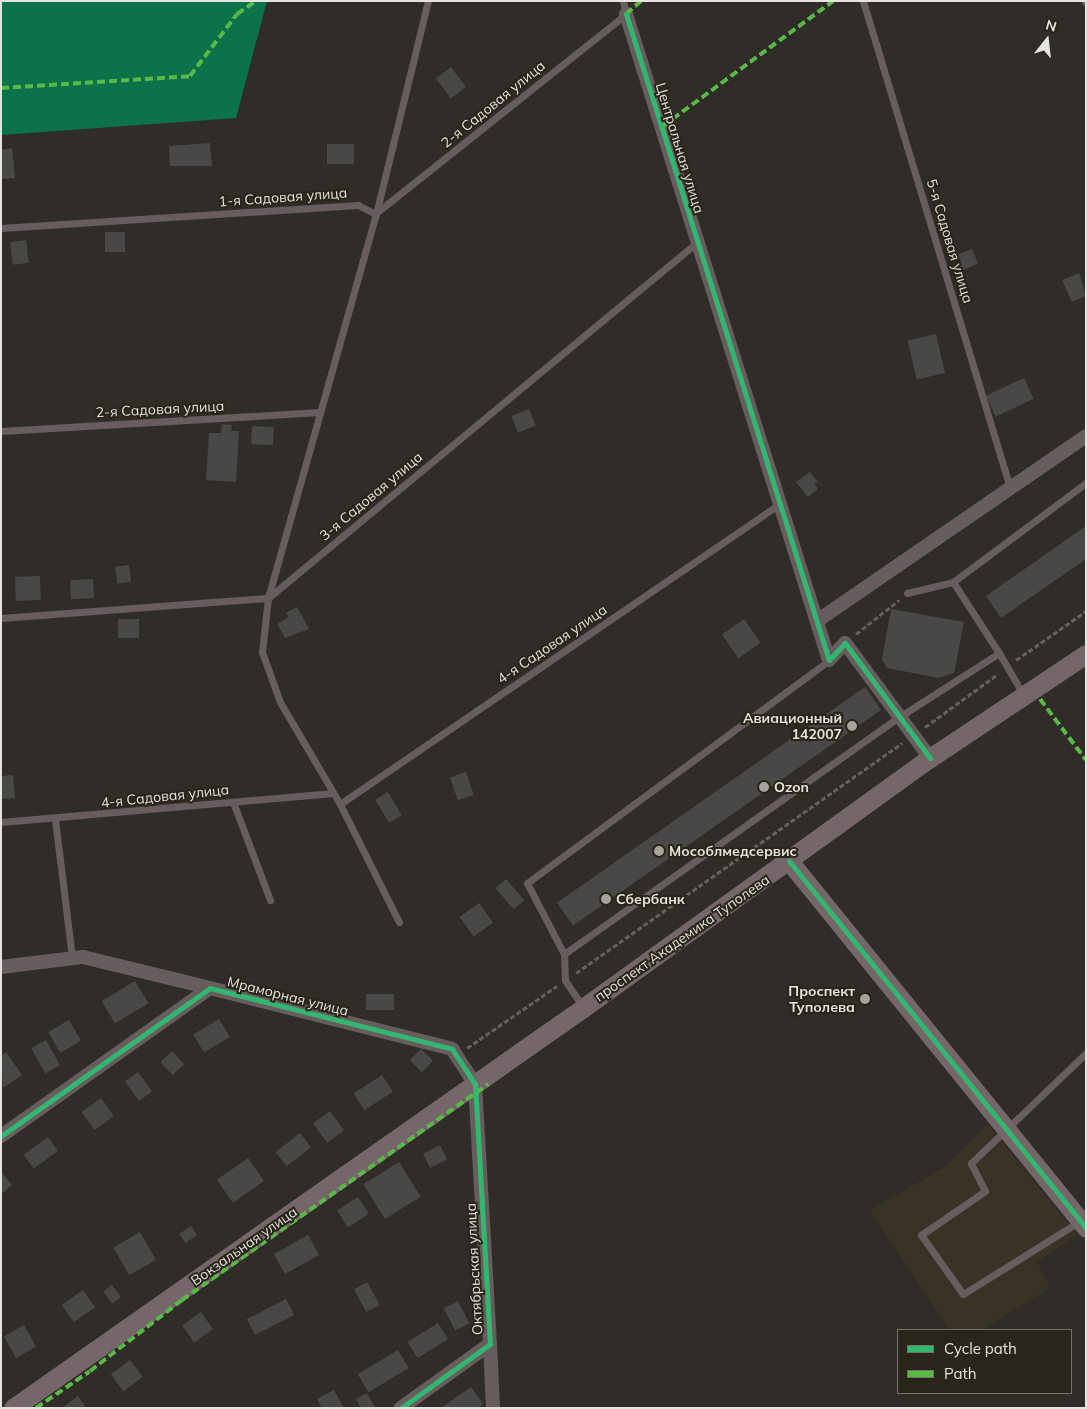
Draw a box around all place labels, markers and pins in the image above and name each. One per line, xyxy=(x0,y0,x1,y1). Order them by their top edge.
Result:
place label: Авиационный 142007 xyxy=(743,710,842,742)
marker: Авиационный 142007 xyxy=(846,720,858,732)
place label: Ozon xyxy=(774,779,809,795)
marker: Ozon xyxy=(758,781,770,793)
place label: Мособлмедсервис xyxy=(669,843,797,859)
marker: Мособлмедсервис xyxy=(653,845,665,857)
place label: Сбербанк xyxy=(616,891,685,907)
marker: Сбербанк xyxy=(600,893,612,905)
place label: Проспект Туполева xyxy=(788,983,855,1016)
marker: Проспект Туполева xyxy=(859,993,871,1005)

